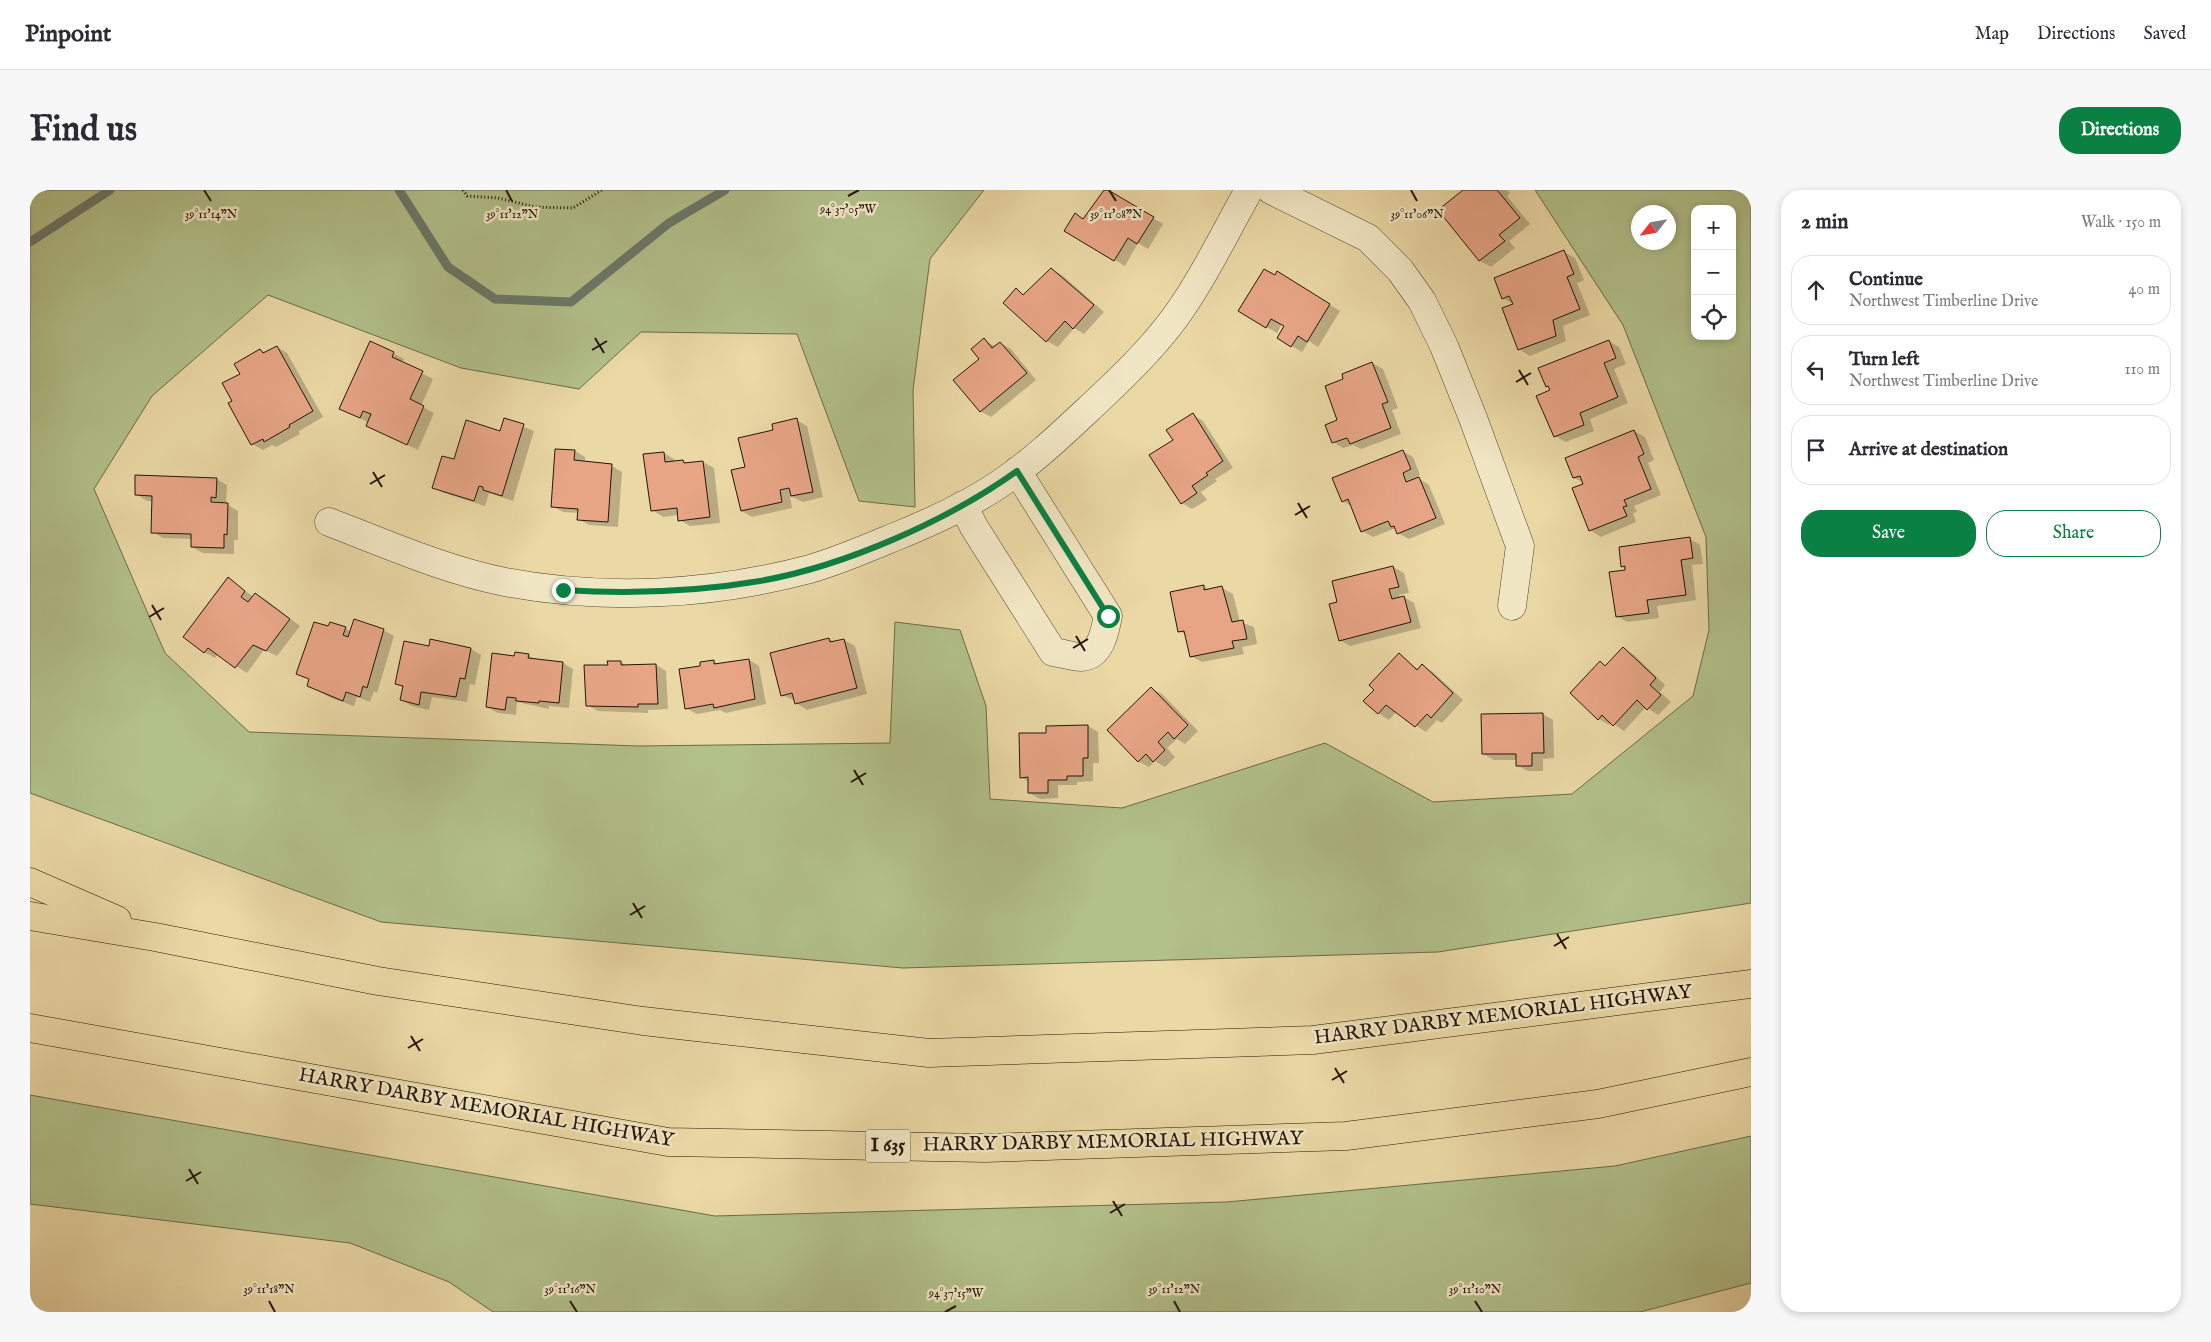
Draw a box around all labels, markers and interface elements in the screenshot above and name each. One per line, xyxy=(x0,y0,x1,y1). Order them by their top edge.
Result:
text: Pinpoint xyxy=(25,19,111,50)
text: Map xyxy=(1975,23,2009,46)
text: Directions xyxy=(2037,23,2115,46)
text: Saved xyxy=(2143,23,2186,46)
button: Directions xyxy=(2059,107,2181,154)
text: Find us xyxy=(30,108,137,153)
text: 94°37'05"W xyxy=(819,202,877,217)
north arrow xyxy=(1631,205,1676,250)
map controls xyxy=(1691,205,1736,340)
button: + xyxy=(1691,205,1736,250)
text: 39°11'14"N xyxy=(185,207,238,222)
text: 39°11'12"N xyxy=(486,207,539,222)
text: 39°11'08"N xyxy=(1090,207,1143,222)
text: 39°11'06"N xyxy=(1390,207,1444,222)
text: 2 min xyxy=(1801,209,1848,236)
text: Walk · 150 m xyxy=(2081,213,2161,233)
button: − xyxy=(1691,250,1736,295)
text: Continue xyxy=(1849,268,1923,292)
icon: ahead xyxy=(1802,276,1830,304)
text: 40 m xyxy=(2128,280,2160,300)
text: Northwest Timberline Drive xyxy=(1849,292,2038,312)
button: locate xyxy=(1691,295,1736,340)
text: Turn left xyxy=(1849,348,1920,372)
icon: left xyxy=(1802,356,1830,384)
text: 110 m xyxy=(2124,360,2160,380)
text: Northwest Timberline Drive xyxy=(1849,372,2038,392)
icon: arrive xyxy=(1802,436,1830,464)
text: Arrive at destination xyxy=(1849,438,2008,462)
button: Save xyxy=(1801,510,1976,557)
button: Share xyxy=(1986,510,2161,557)
route end xyxy=(552,579,575,602)
route start xyxy=(1097,605,1120,628)
street label: HARRY DARBY MEMORIAL HIGHWAY xyxy=(1313,979,1695,1051)
street label: HARRY DARBY MEMORIAL HIGHWAY xyxy=(296,1063,677,1154)
street label: HARRY DARBY MEMORIAL HIGHWAY xyxy=(923,1126,1305,1158)
road number: I 635 xyxy=(866,1129,910,1162)
text: 39°11'18"N xyxy=(243,1282,295,1297)
text: 39°11'16"N xyxy=(544,1282,596,1297)
text: 39°11'12"N xyxy=(1148,1282,1201,1297)
text: 39°11'10"N xyxy=(1449,1282,1502,1297)
text: 94°37'15"W xyxy=(928,1286,984,1301)

